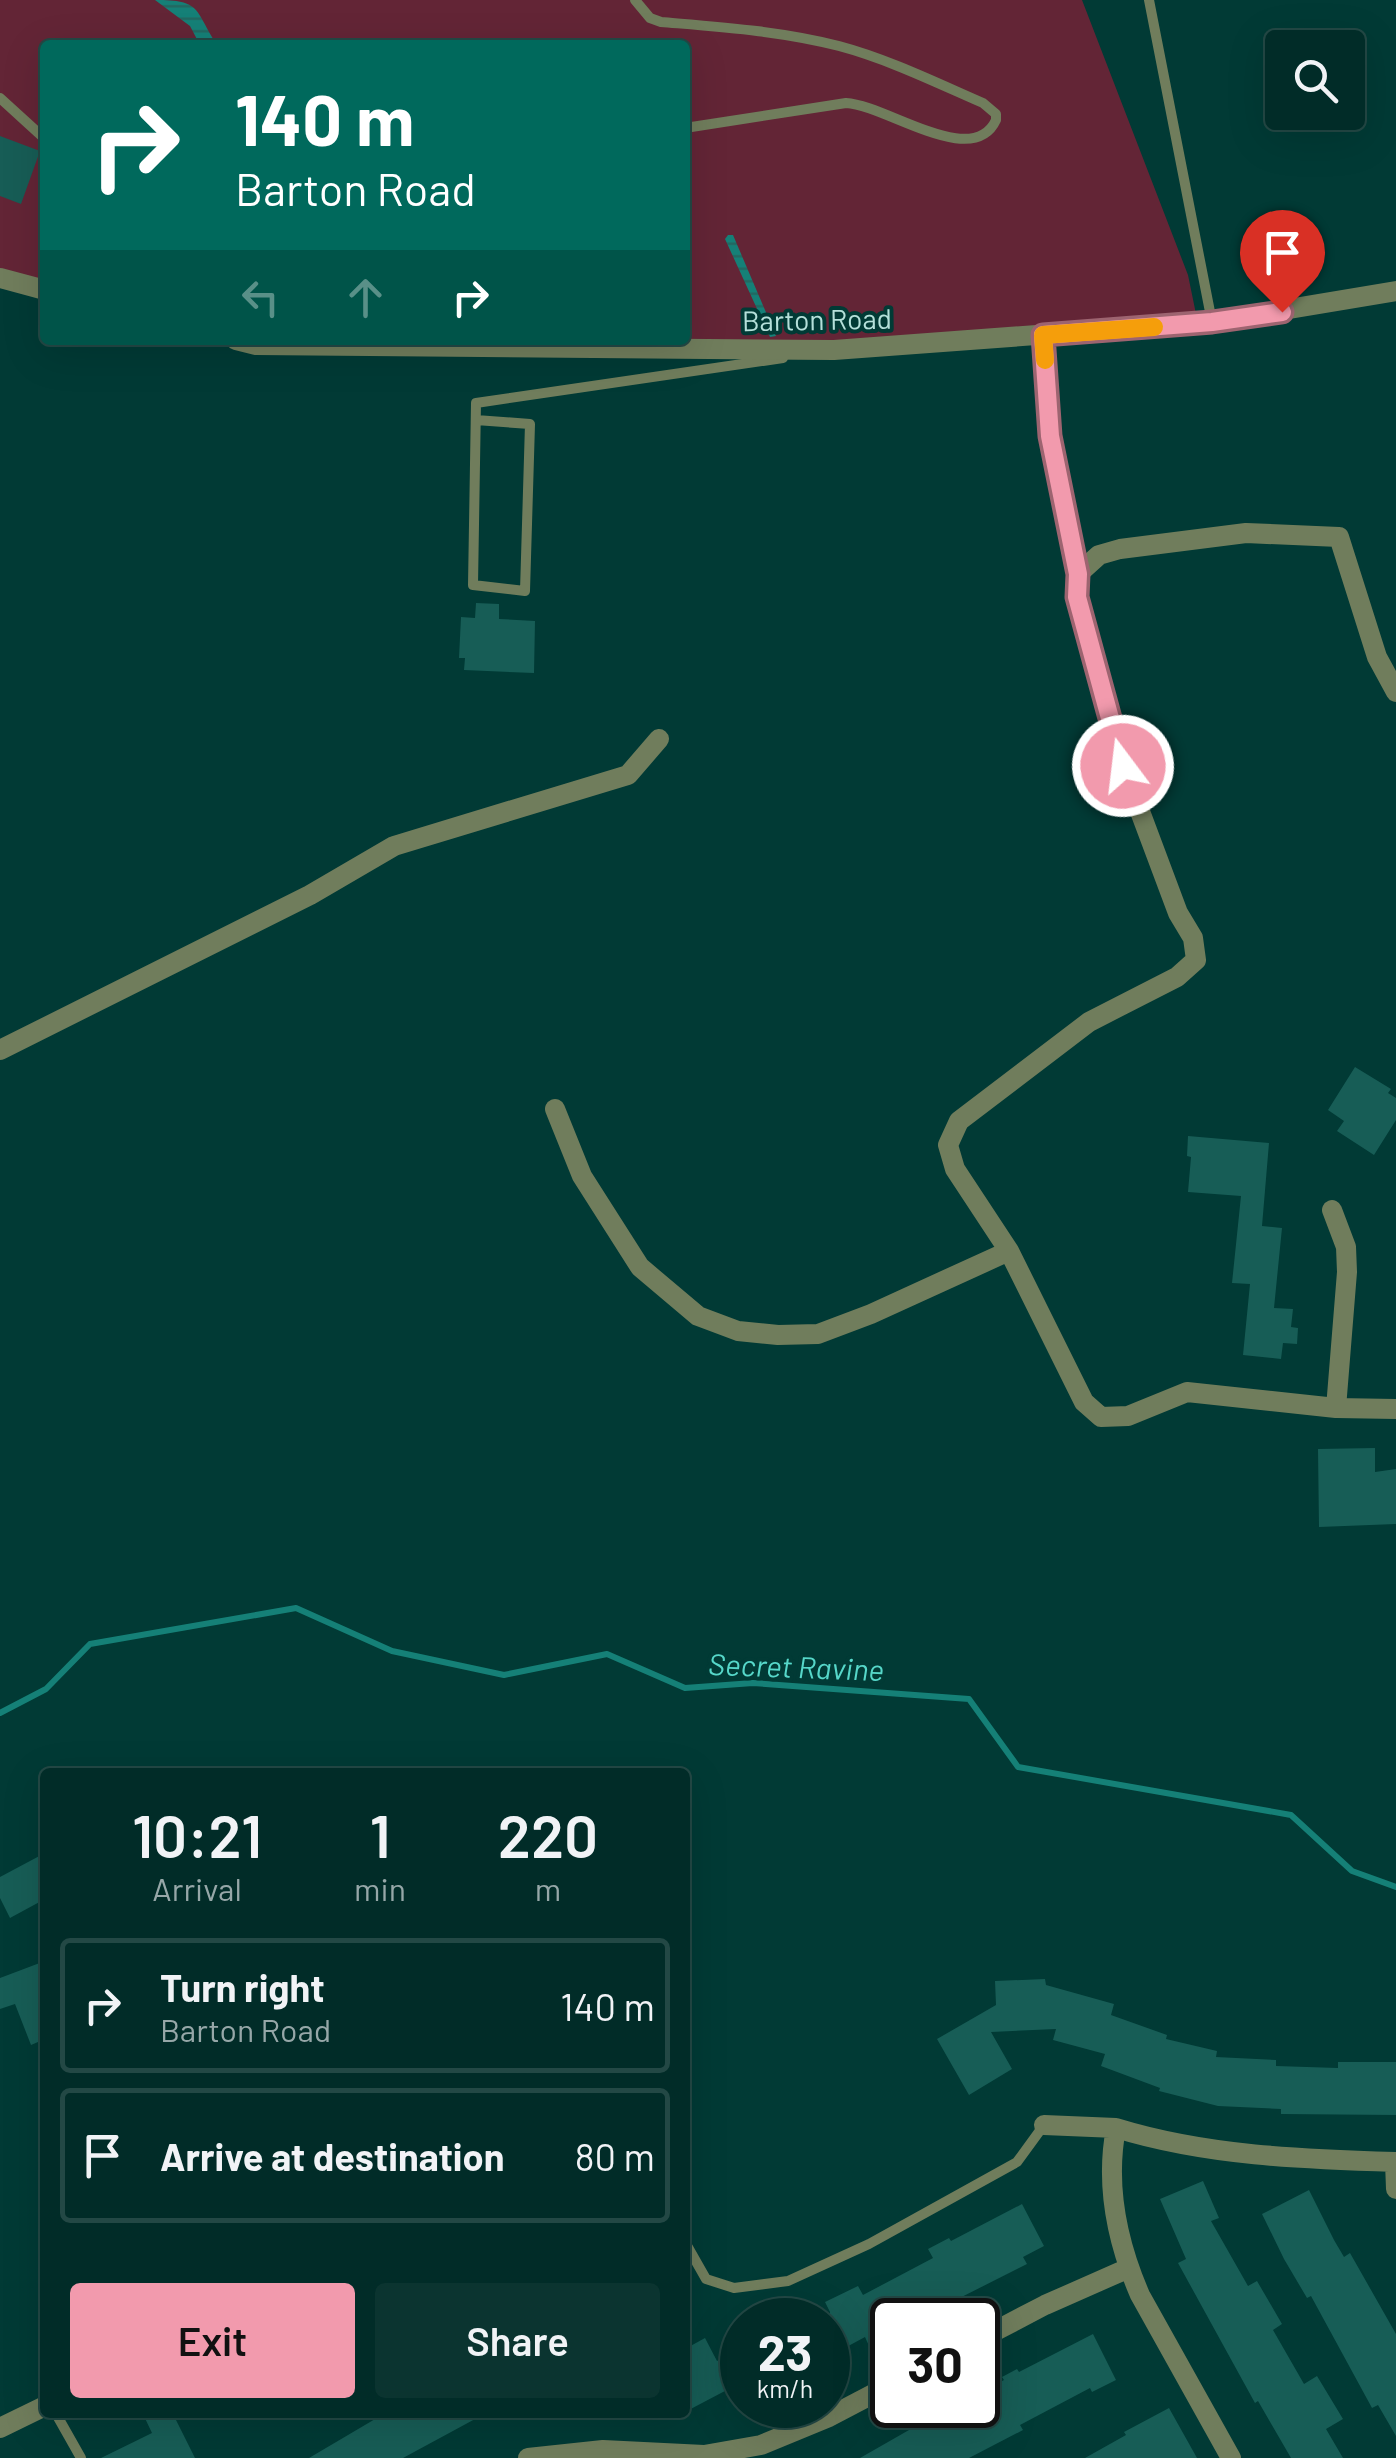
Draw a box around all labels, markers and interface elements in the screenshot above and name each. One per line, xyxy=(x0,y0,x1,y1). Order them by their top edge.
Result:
map controls xyxy=(1265,30,1365,130)
button: search xyxy=(1265,30,1365,130)
text: 140 m xyxy=(235,76,414,160)
icon: right xyxy=(70,80,200,210)
text: Barton Road xyxy=(235,161,476,215)
pin xyxy=(1240,210,1325,313)
icon: arrive xyxy=(1255,225,1310,280)
icon: left xyxy=(233,270,288,325)
icon: ahead xyxy=(338,270,393,325)
icon: right xyxy=(443,270,498,325)
street label: Barton Road xyxy=(742,301,892,337)
position arrow xyxy=(1071,714,1175,818)
water label: Secret Ravine xyxy=(708,1645,885,1687)
text: 10:21 xyxy=(132,1798,262,1870)
text: 1 xyxy=(369,1798,391,1870)
text: 220 xyxy=(498,1798,598,1870)
text: Arrival xyxy=(152,1869,242,1907)
text: min xyxy=(354,1869,406,1907)
text: m xyxy=(535,1869,561,1907)
text: Turn right xyxy=(160,1964,325,2010)
icon: right xyxy=(75,1978,130,2033)
text: 140 m xyxy=(560,1983,655,2029)
text: Barton Road xyxy=(160,2010,331,2048)
icon: arrive xyxy=(75,2128,130,2183)
text: Arrive at destination xyxy=(160,2133,505,2179)
text: 80 m xyxy=(575,2133,655,2179)
button: Exit xyxy=(70,2283,355,2398)
button: Share xyxy=(375,2283,660,2398)
speed limit sign: 30 xyxy=(870,2298,1000,2428)
text: 23 xyxy=(758,2321,812,2381)
text: km/h xyxy=(757,2373,813,2403)

